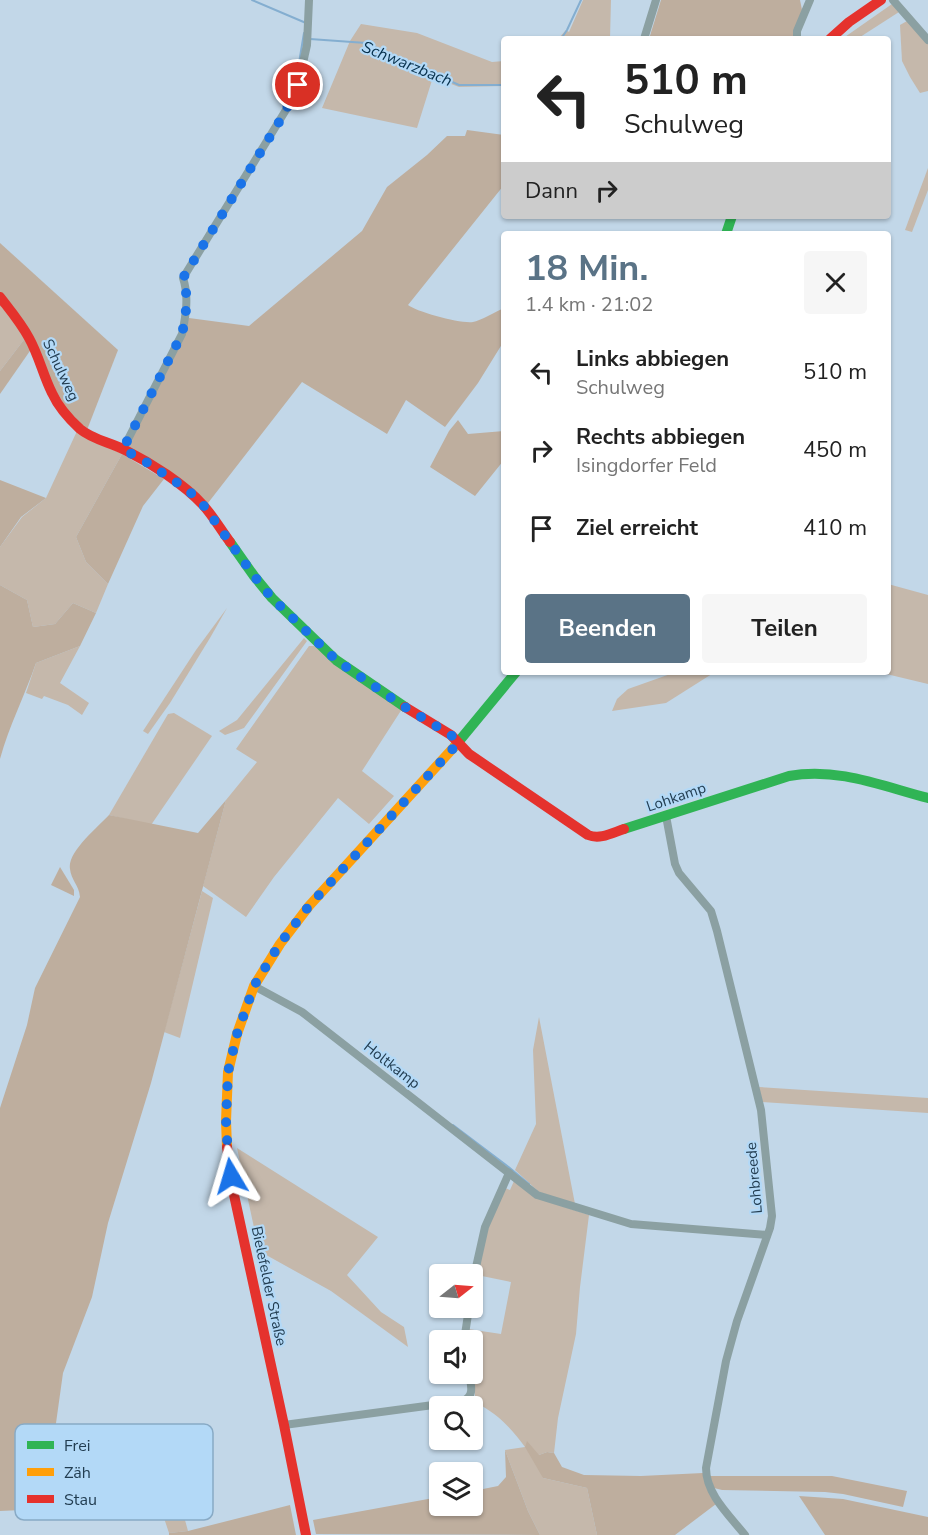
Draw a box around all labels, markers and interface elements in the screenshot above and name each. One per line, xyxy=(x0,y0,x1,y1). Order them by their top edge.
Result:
water label: Schwarzbach xyxy=(359,36,455,92)
text: 510 m xyxy=(624,52,748,109)
pin xyxy=(272,59,323,110)
icon: left xyxy=(525,60,603,138)
icon: arrive xyxy=(281,68,314,101)
text: Schulweg xyxy=(624,106,744,143)
icon: right xyxy=(590,174,623,207)
text: Dann xyxy=(525,176,578,206)
text: 18 Min. xyxy=(525,244,648,293)
button: close xyxy=(804,251,867,314)
text: 1.4 km · 21:02 xyxy=(525,291,653,318)
street label: Schulweg xyxy=(38,336,84,404)
text: Links abbiegen xyxy=(576,344,729,374)
icon: left xyxy=(525,356,558,389)
text: 510 m xyxy=(803,357,867,387)
text: Schulweg xyxy=(576,374,665,401)
text: Rechts abbiegen xyxy=(576,422,745,452)
icon: right xyxy=(525,434,558,467)
text: 450 m xyxy=(803,435,867,465)
text: Isingdorfer Feld xyxy=(576,452,717,479)
icon: arrive xyxy=(525,512,558,545)
text: Ziel erreicht xyxy=(576,513,698,543)
text: 410 m xyxy=(803,513,867,543)
button: Beenden xyxy=(525,594,690,663)
button: Teilen xyxy=(702,594,867,663)
street label: Lohkamp xyxy=(643,777,709,817)
street label: Holtkamp xyxy=(360,1037,424,1093)
street label: Lohbreede xyxy=(741,1141,767,1215)
position arrow xyxy=(199,1144,263,1208)
street label: Bielefelder Straße xyxy=(247,1224,291,1348)
north arrow xyxy=(429,1264,483,1318)
map controls xyxy=(429,1264,483,1516)
button: sound xyxy=(429,1330,483,1384)
button: search xyxy=(429,1396,483,1450)
legend xyxy=(15,1424,213,1520)
text: Frei xyxy=(64,1435,90,1457)
text: Zäh xyxy=(64,1462,91,1484)
button: layers xyxy=(429,1462,483,1516)
text: Stau xyxy=(64,1489,97,1511)

